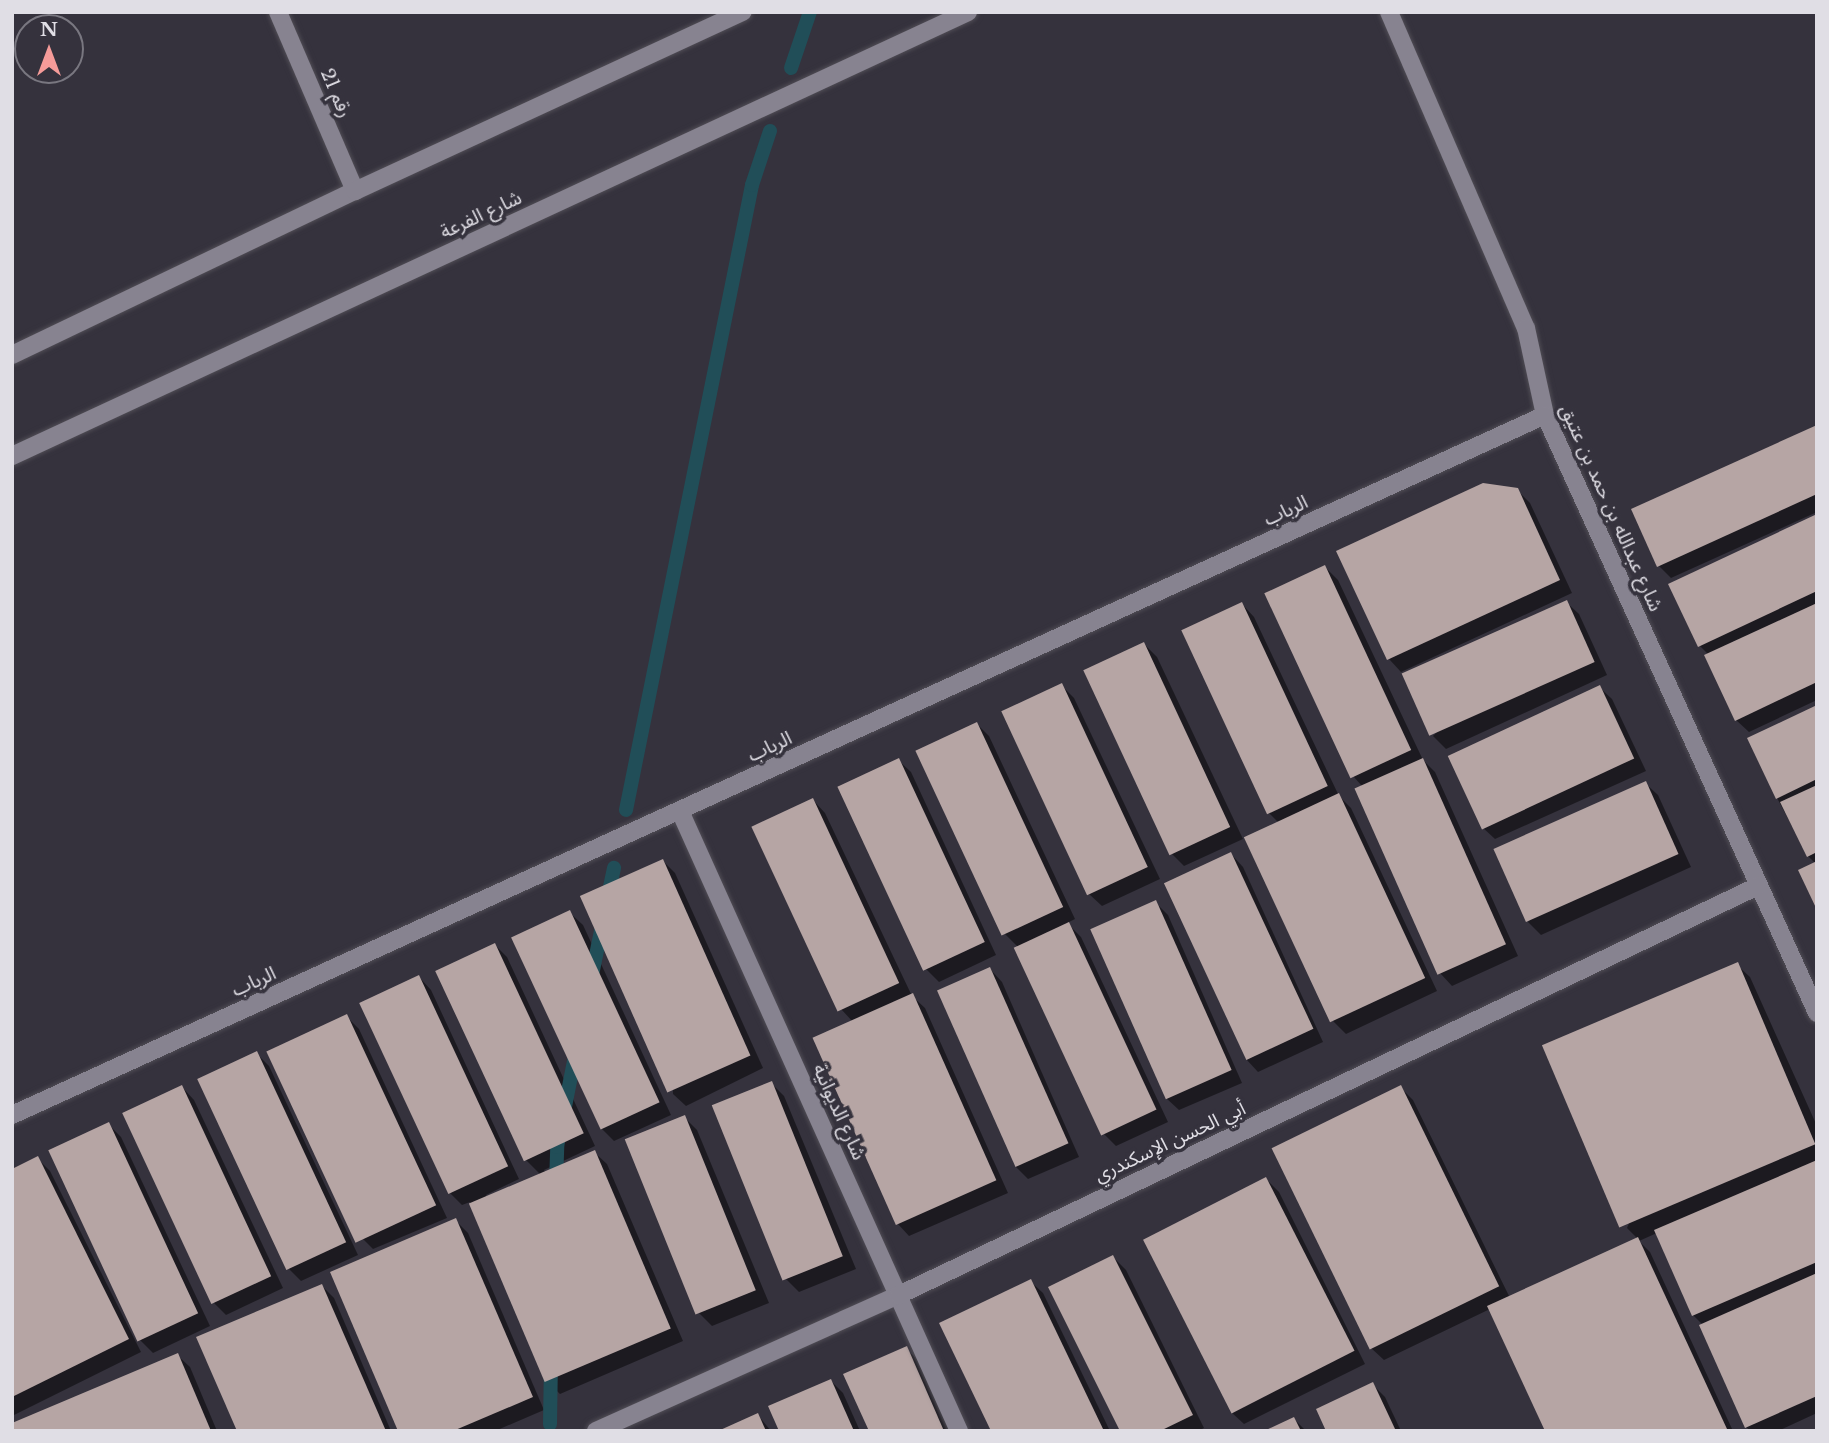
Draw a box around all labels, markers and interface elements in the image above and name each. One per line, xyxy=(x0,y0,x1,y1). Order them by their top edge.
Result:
north arrow xyxy=(14,14,84,84)
text: N xyxy=(40,18,58,41)
street label: رقم 21 xyxy=(316,65,356,121)
street label: شارع الفرعة xyxy=(437,186,525,244)
street label: شارع عبدالله بن حمد بن عتيق xyxy=(1555,401,1667,615)
street label: الرباب xyxy=(1260,491,1312,531)
street label: الرباب xyxy=(744,727,796,767)
street label: الرباب xyxy=(228,962,280,1002)
street label: شارع الديوانية xyxy=(808,1060,870,1164)
street label: أبي الحسن الإسكندري xyxy=(1091,1097,1249,1187)

